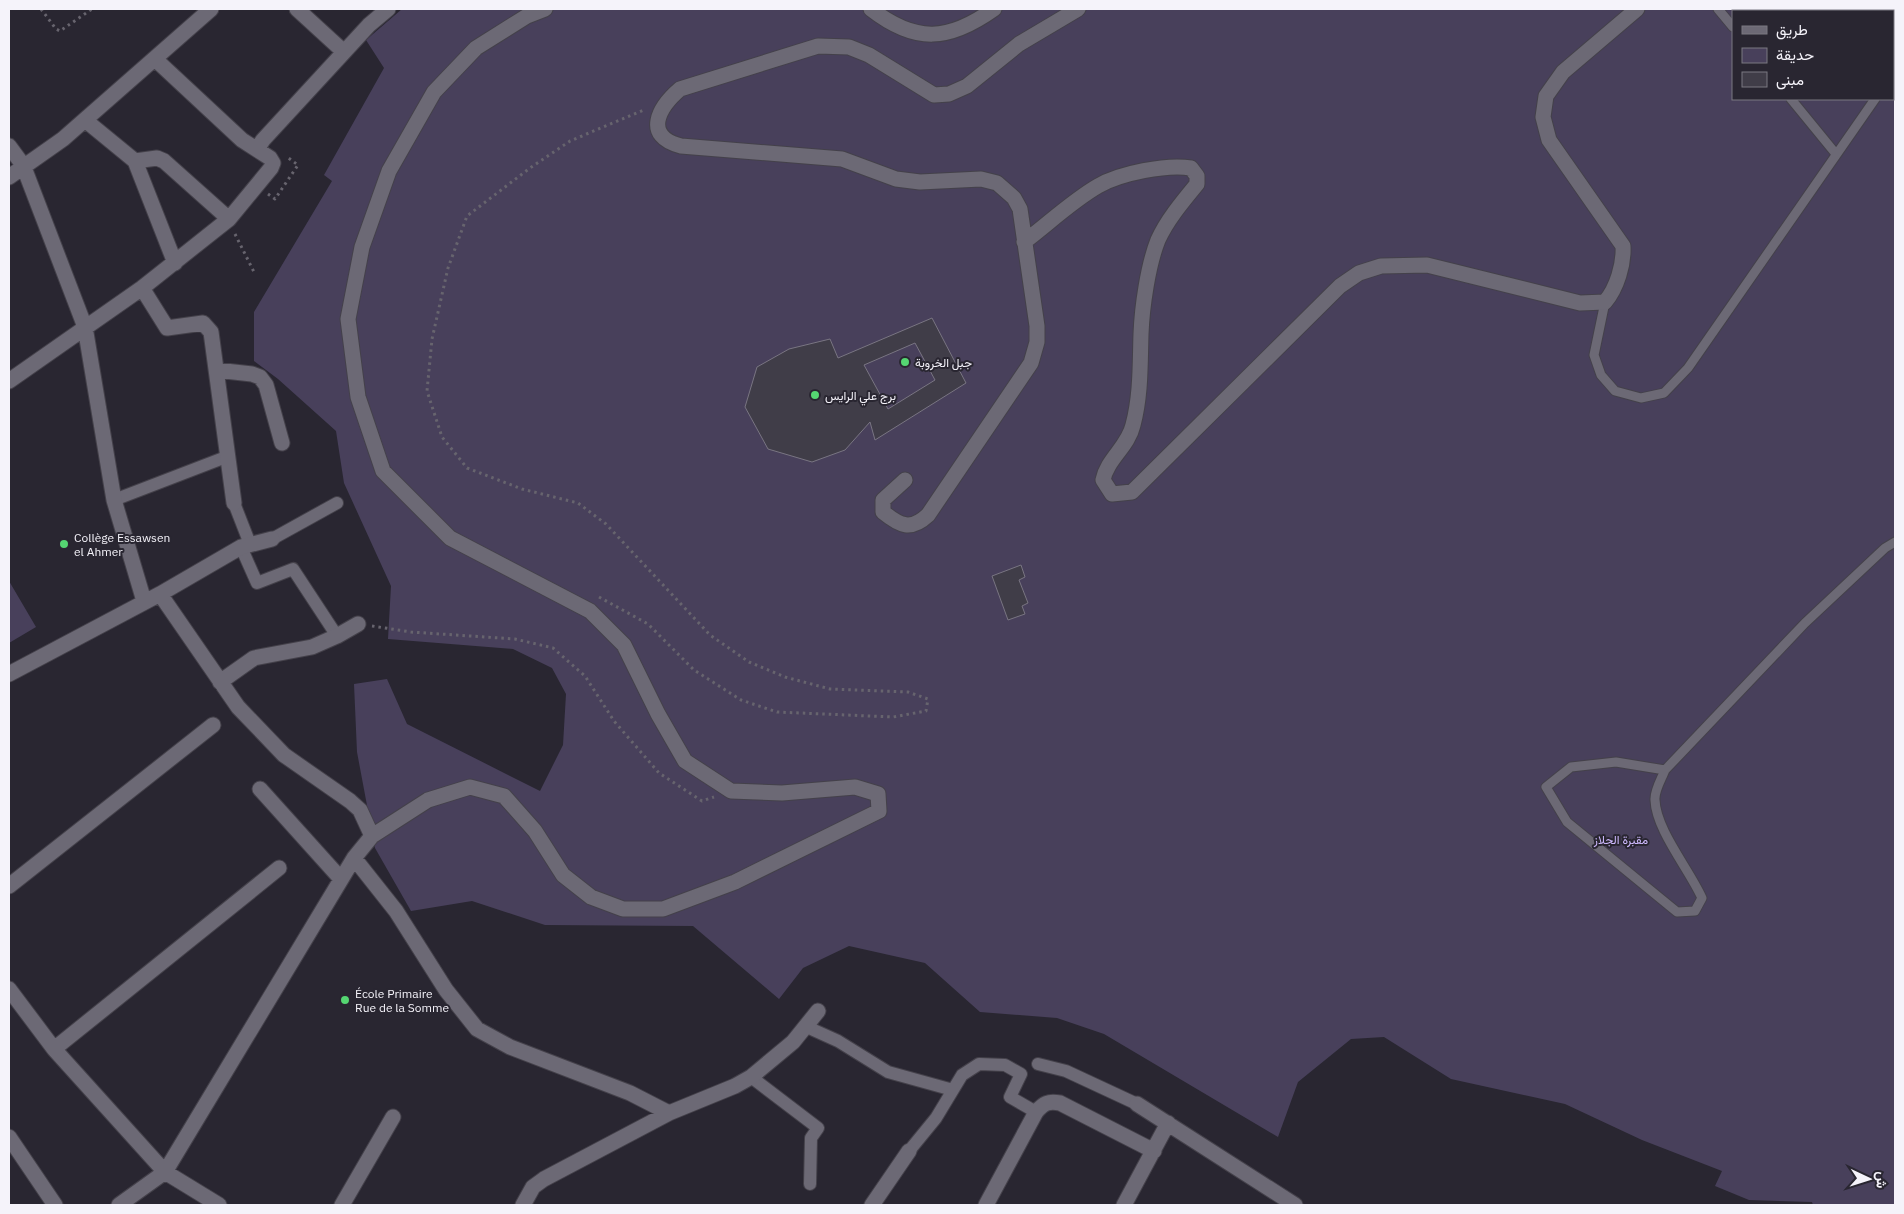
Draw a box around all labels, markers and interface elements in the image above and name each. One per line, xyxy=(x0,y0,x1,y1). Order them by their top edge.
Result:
legend xyxy=(1732,10,1894,100)
text: طريق xyxy=(1776,20,1808,40)
text: حديقة xyxy=(1776,45,1814,64)
text: مبنى xyxy=(1776,70,1804,90)
place label: جبل الخروبة xyxy=(915,355,972,371)
marker: جبل الخروبة xyxy=(899,356,911,368)
place label: برج علي الرايس xyxy=(825,388,896,406)
marker: برج علي الرايس xyxy=(809,389,821,401)
place label: Collège Essawsen el Ahmer xyxy=(74,530,170,559)
marker: Collège Essawsen el Ahmer xyxy=(58,538,70,550)
park label: مقبرة الجلاز xyxy=(1593,832,1648,848)
place label: École Primaire Rue de la Somme xyxy=(355,986,449,1015)
marker: École Primaire Rue de la Somme xyxy=(339,994,351,1006)
north arrow xyxy=(1844,1154,1894,1204)
text: ش xyxy=(1872,1171,1892,1189)

